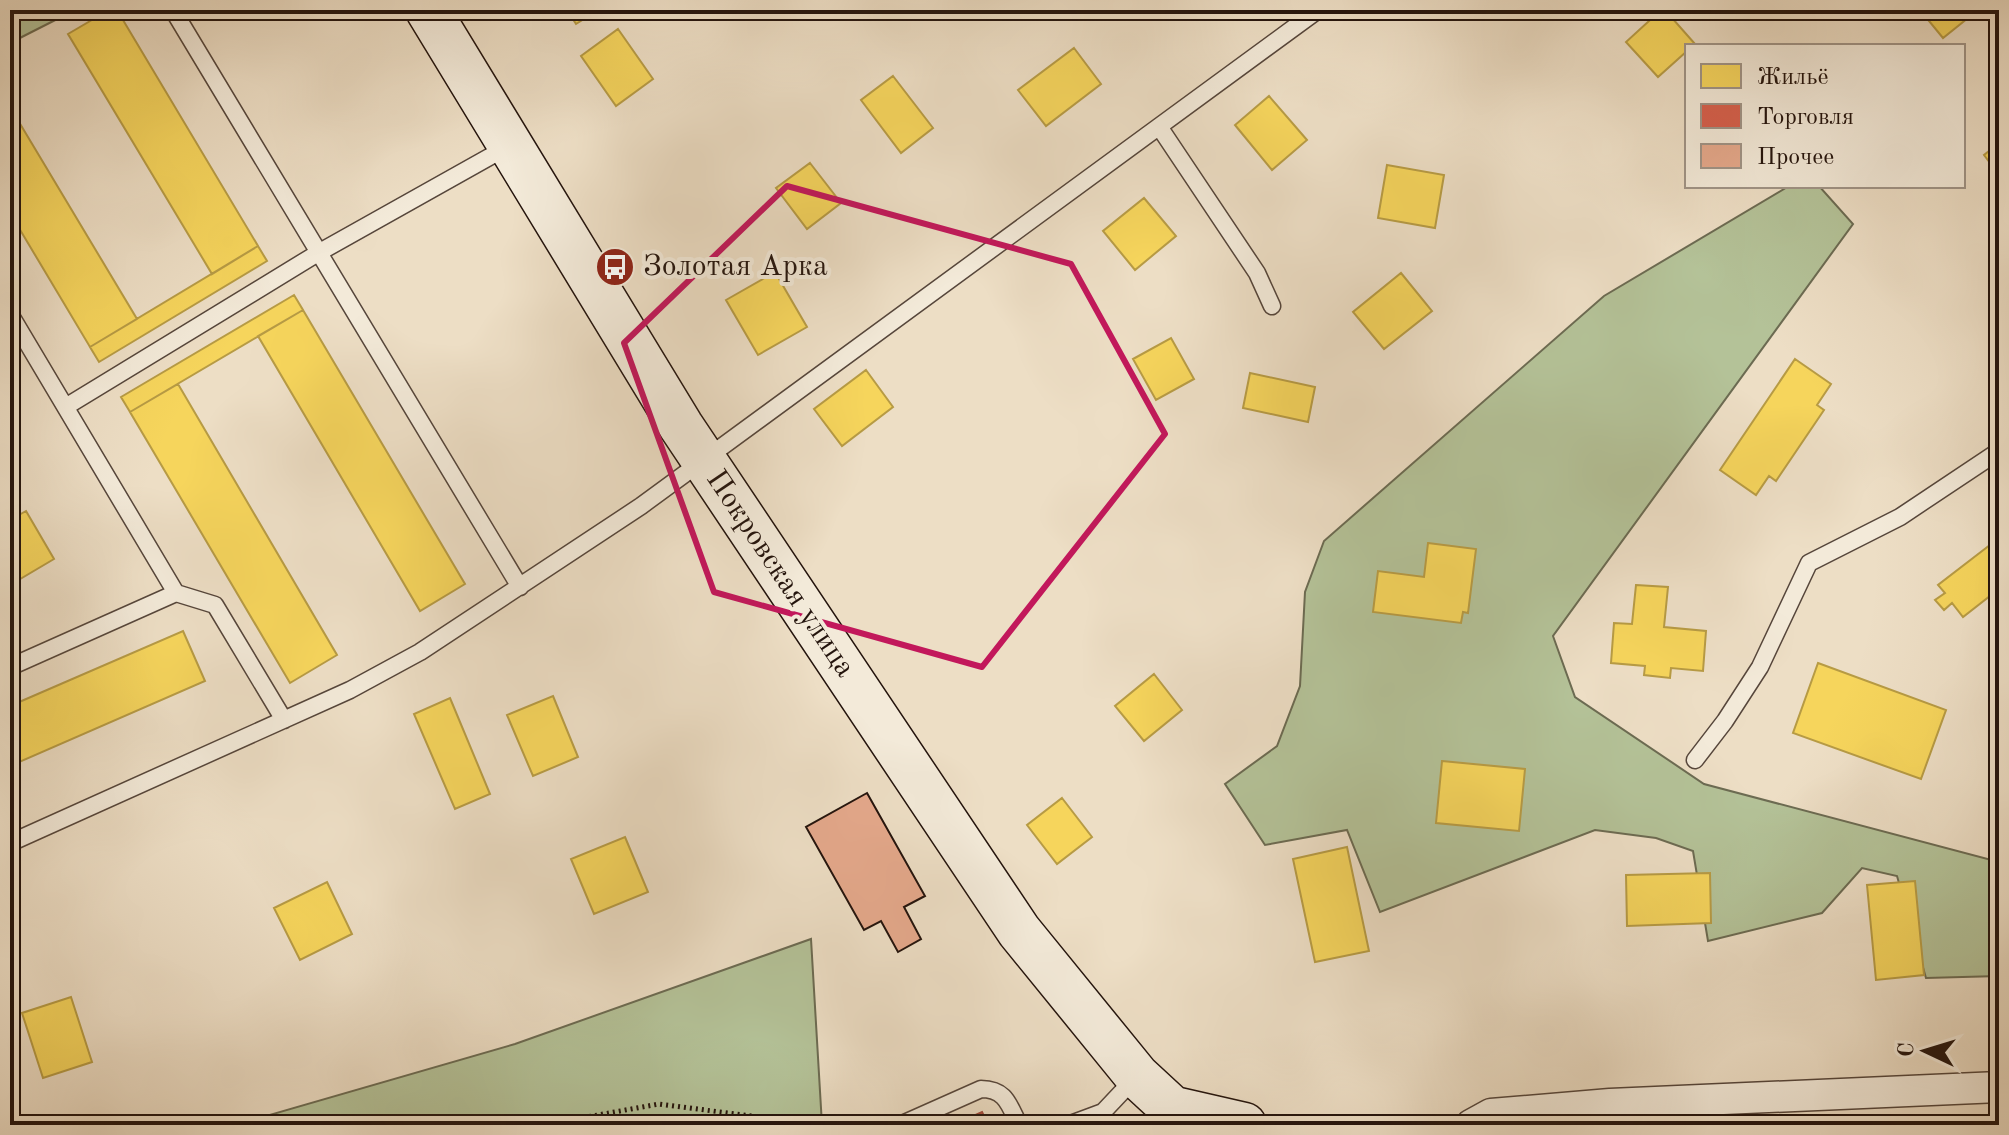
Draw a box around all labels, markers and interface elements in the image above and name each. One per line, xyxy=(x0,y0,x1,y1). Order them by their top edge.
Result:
legend xyxy=(1685,44,1965,188)
text: Жильё xyxy=(1757,66,1828,90)
text: Торговля xyxy=(1757,106,1854,130)
text: Прочее xyxy=(1757,146,1834,170)
bus stop icon: Золотая Арка xyxy=(594,246,636,288)
place label: Золотая Арка xyxy=(643,252,828,282)
street label: Покровская улица xyxy=(700,465,860,683)
north arrow xyxy=(1885,1011,1965,1091)
text: С xyxy=(1896,1042,1919,1058)

